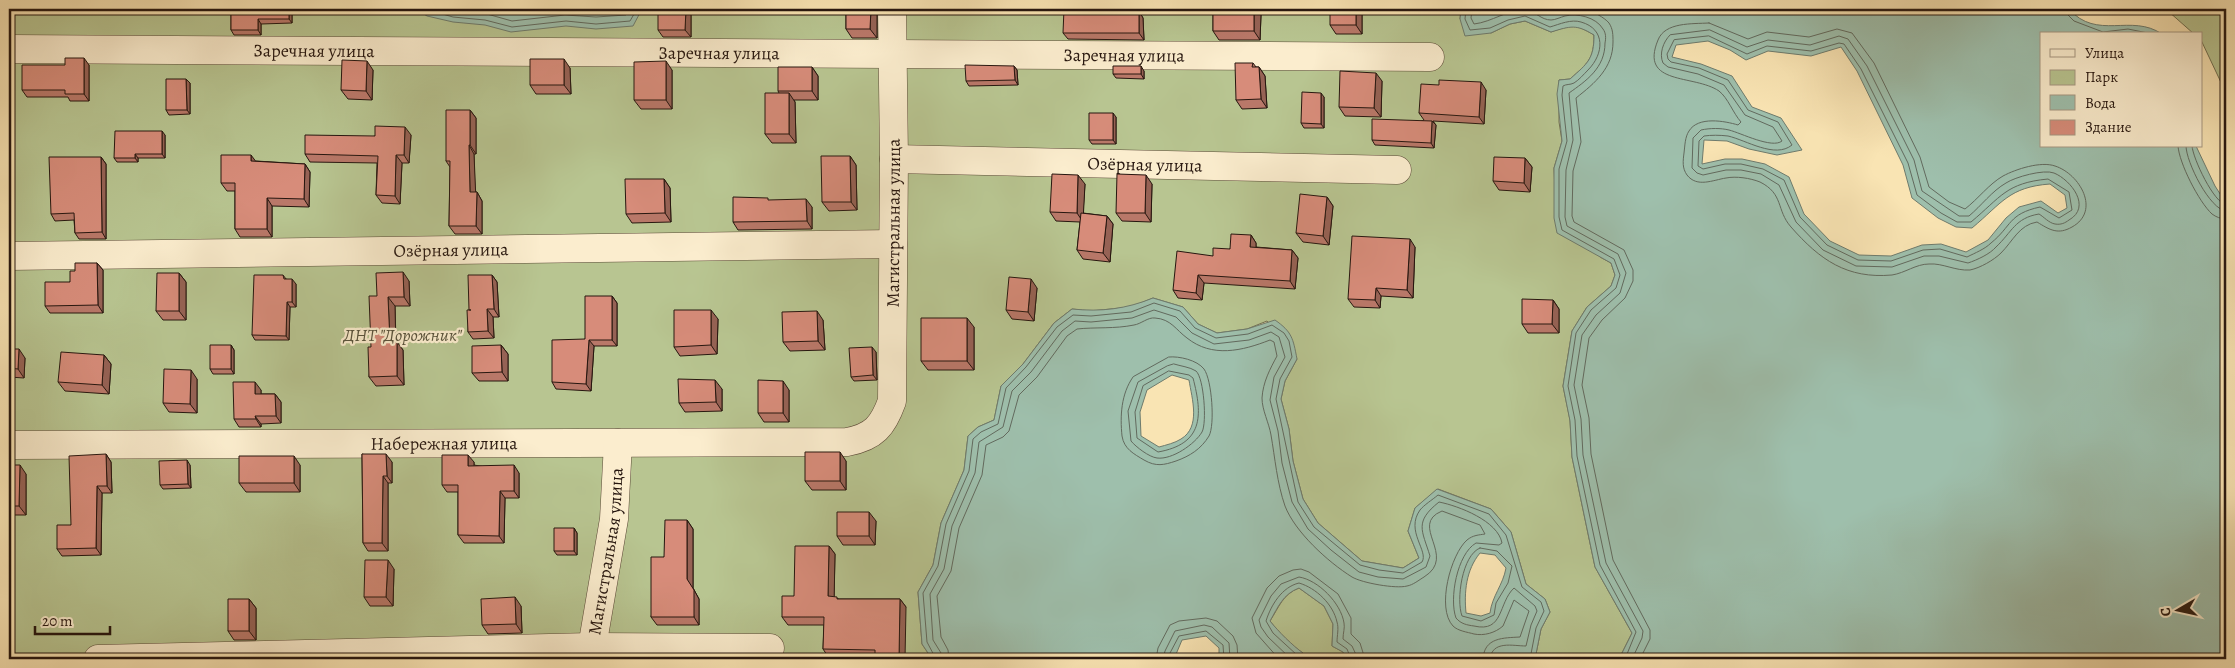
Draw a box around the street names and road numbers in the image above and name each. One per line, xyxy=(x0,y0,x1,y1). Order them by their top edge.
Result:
street label: Заречная улица xyxy=(253,38,375,63)
street label: Заречная улица xyxy=(658,41,780,65)
street label: Заречная улица xyxy=(1063,43,1185,68)
street label: Магистральная улица xyxy=(881,138,906,307)
street label: Озёрная улица xyxy=(1087,151,1203,178)
street label: Озёрная улица xyxy=(393,237,509,263)
street label: Набережная улица xyxy=(370,431,518,456)
street label: Магистральная улица xyxy=(582,466,629,637)

